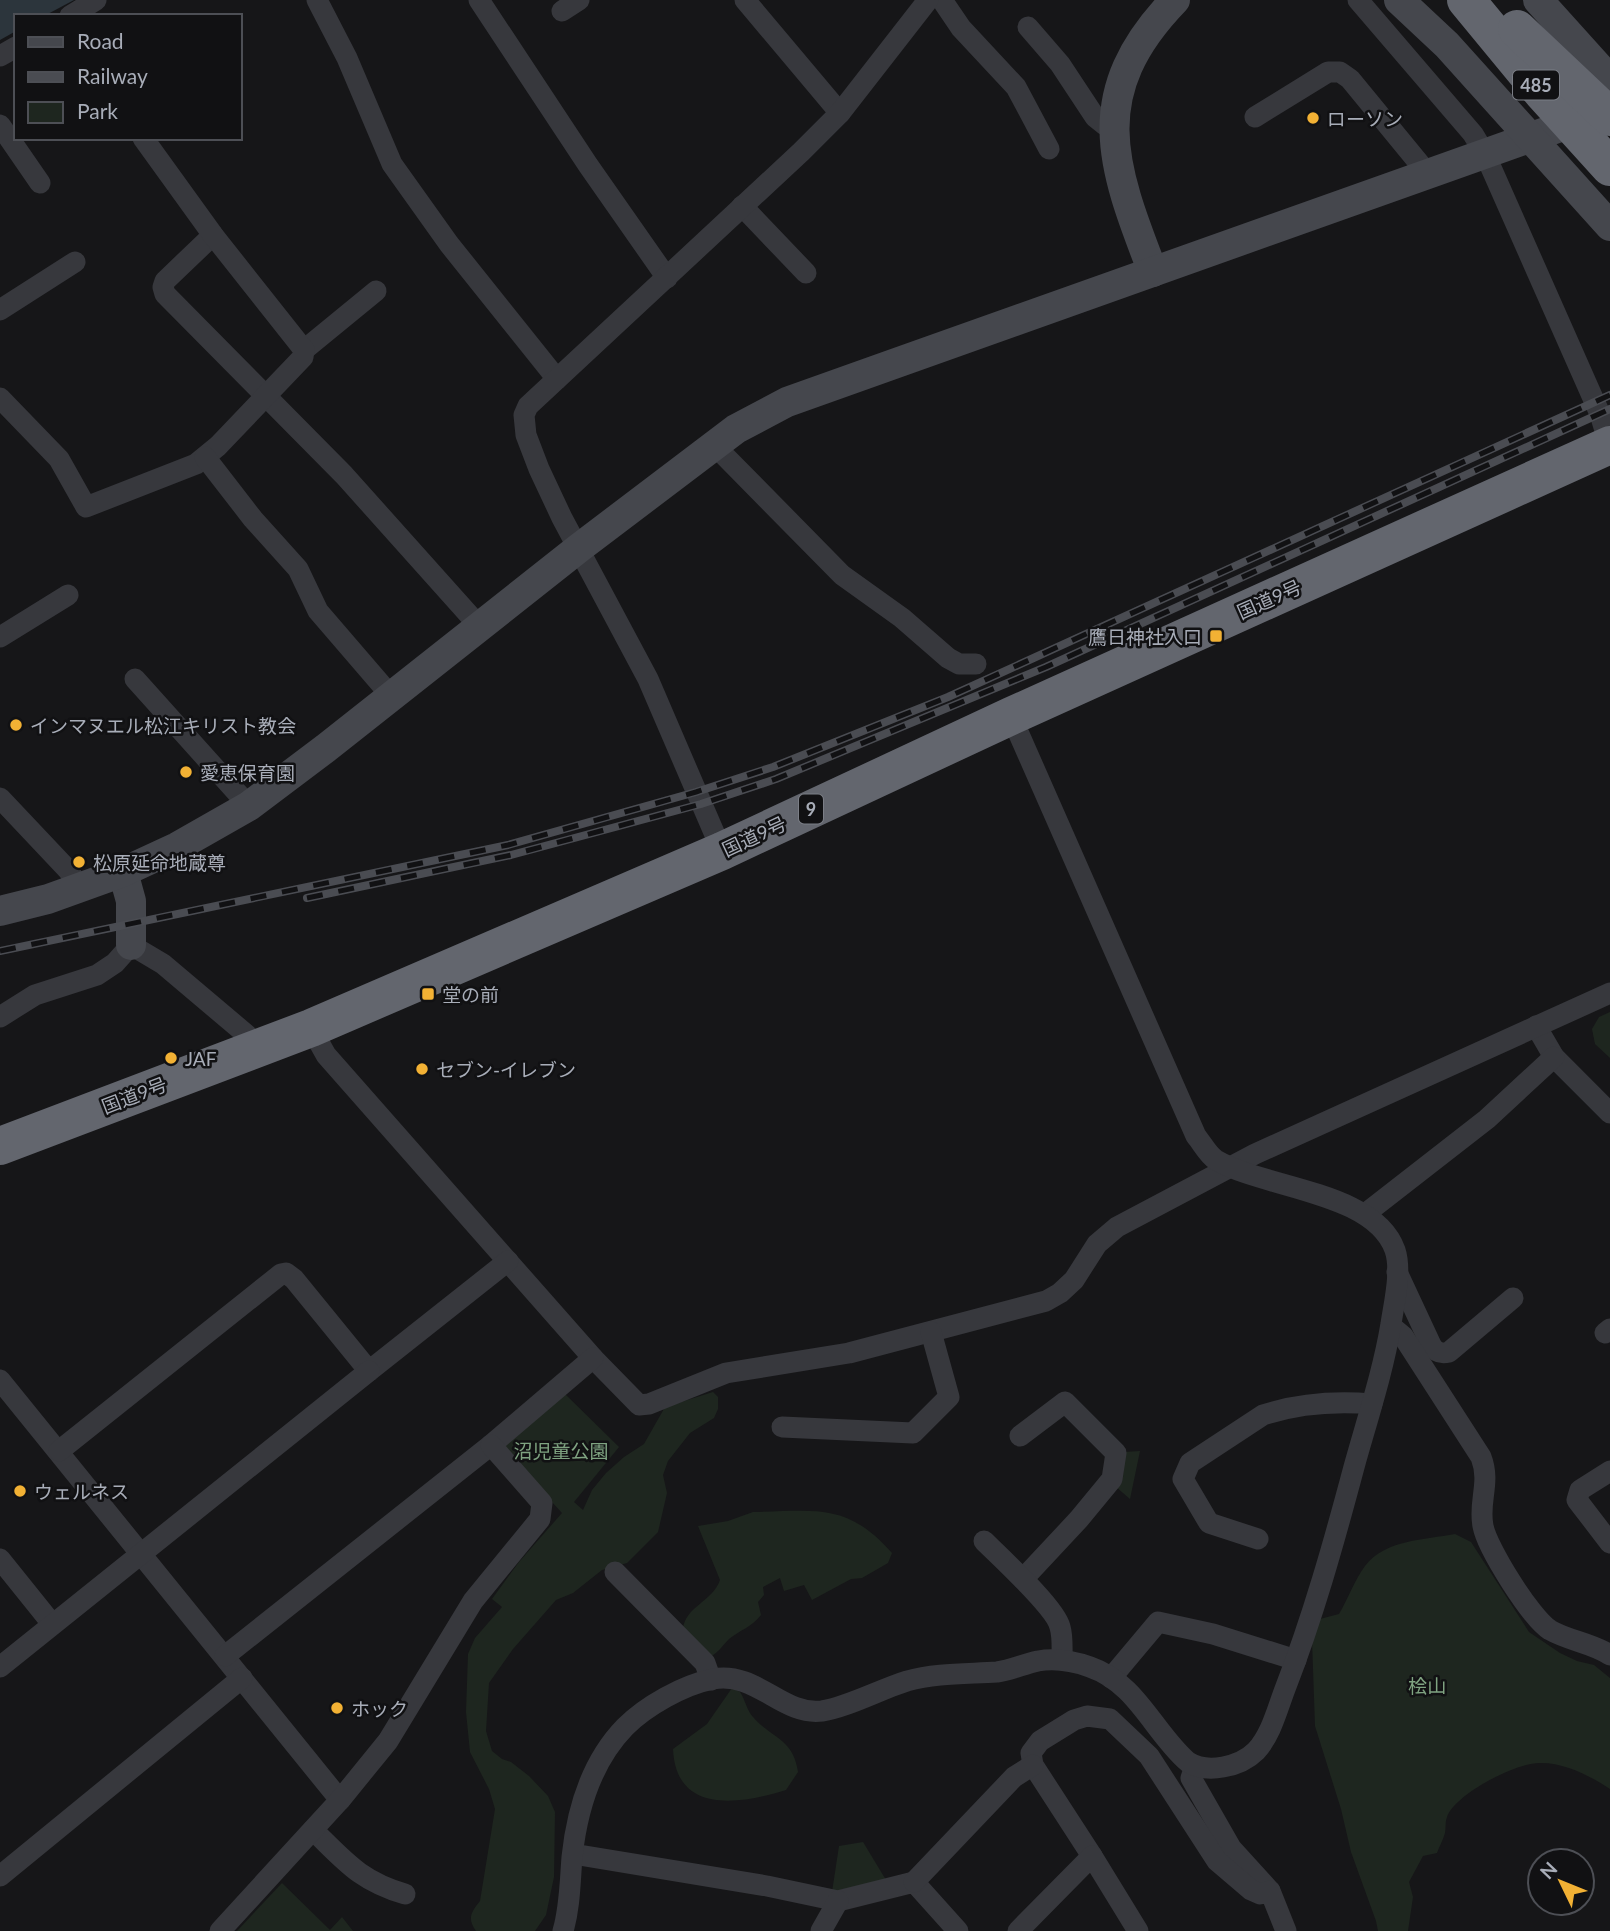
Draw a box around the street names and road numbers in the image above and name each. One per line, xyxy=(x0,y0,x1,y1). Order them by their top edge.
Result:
road number: 485 xyxy=(1513,70,1559,100)
street label: 国道9号 xyxy=(1233,575,1305,623)
road number: 9 xyxy=(799,794,823,824)
street label: 国道9号 xyxy=(718,811,790,861)
street label: 国道9号 xyxy=(98,1072,170,1118)

